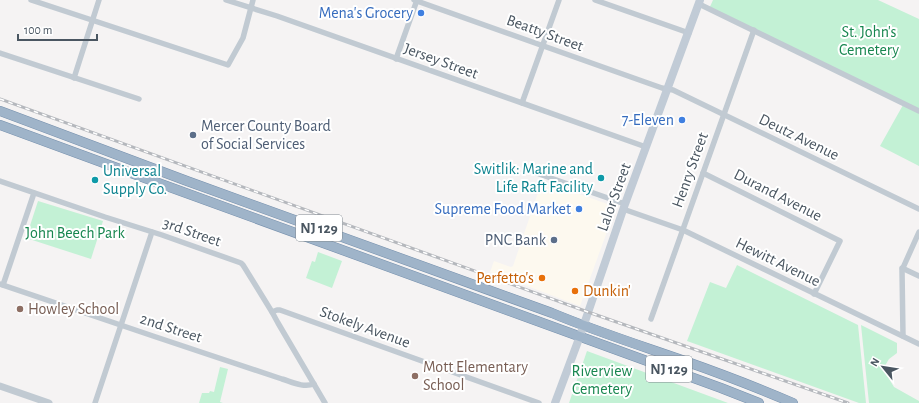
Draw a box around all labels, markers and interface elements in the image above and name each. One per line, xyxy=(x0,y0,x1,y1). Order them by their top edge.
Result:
place label: Mena's Grocery xyxy=(319,5,413,22)
marker: Mena's Grocery xyxy=(416,8,426,18)
street label: Beatty Street xyxy=(504,12,586,55)
scale bar xyxy=(18,16,97,42)
text: 100 m xyxy=(24,24,52,36)
park label: St. John's Cemetery xyxy=(839,24,899,59)
street label: Jersey Street xyxy=(401,40,480,83)
street label: Deutz Avenue xyxy=(756,111,842,163)
place label: 7-Eleven xyxy=(622,112,674,128)
marker: 7-Eleven xyxy=(677,115,687,125)
place label: Mercer County Board of Social Services xyxy=(201,118,331,152)
marker: Mercer County Board of Social Services xyxy=(188,130,198,140)
street label: Henry Street xyxy=(669,130,712,210)
place label: Switlik: Marine and Life Raft Facility xyxy=(474,161,593,196)
street label: Lalor Street xyxy=(594,161,634,233)
place label: Universal Supply Co. xyxy=(103,163,167,198)
street label: Durand Avenue xyxy=(731,166,825,224)
marker: Switlik: Marine and Life Raft Facility xyxy=(596,173,606,183)
marker: Universal Supply Co. xyxy=(90,175,100,185)
place label: Supreme Food Market xyxy=(435,201,571,217)
marker: Supreme Food Market xyxy=(574,204,584,214)
street label: 3rd Street xyxy=(161,215,223,249)
road number: NJ 129 xyxy=(296,215,342,241)
park label: John Beech Park xyxy=(25,225,125,241)
place label: PNC Bank xyxy=(485,232,547,248)
marker: PNC Bank xyxy=(549,235,559,245)
street label: Hewitt Avenue xyxy=(733,235,823,289)
place label: Perfetto's xyxy=(476,270,534,286)
marker: Perfetto's xyxy=(537,273,547,283)
place label: Dunkin' xyxy=(583,283,631,299)
marker: Dunkin' xyxy=(570,286,580,296)
place label: Howley School xyxy=(28,301,119,318)
street label: Stokely Avenue xyxy=(317,303,412,352)
marker: Howley School xyxy=(15,304,25,314)
street label: 2nd Street xyxy=(138,310,204,346)
north arrow xyxy=(863,347,903,387)
road number: NJ 129 xyxy=(646,356,692,382)
text: N xyxy=(868,356,881,368)
place label: Mott Elementary School xyxy=(423,359,528,393)
park label: Riverview Cemetery xyxy=(572,363,633,398)
marker: Mott Elementary School xyxy=(410,371,420,381)

